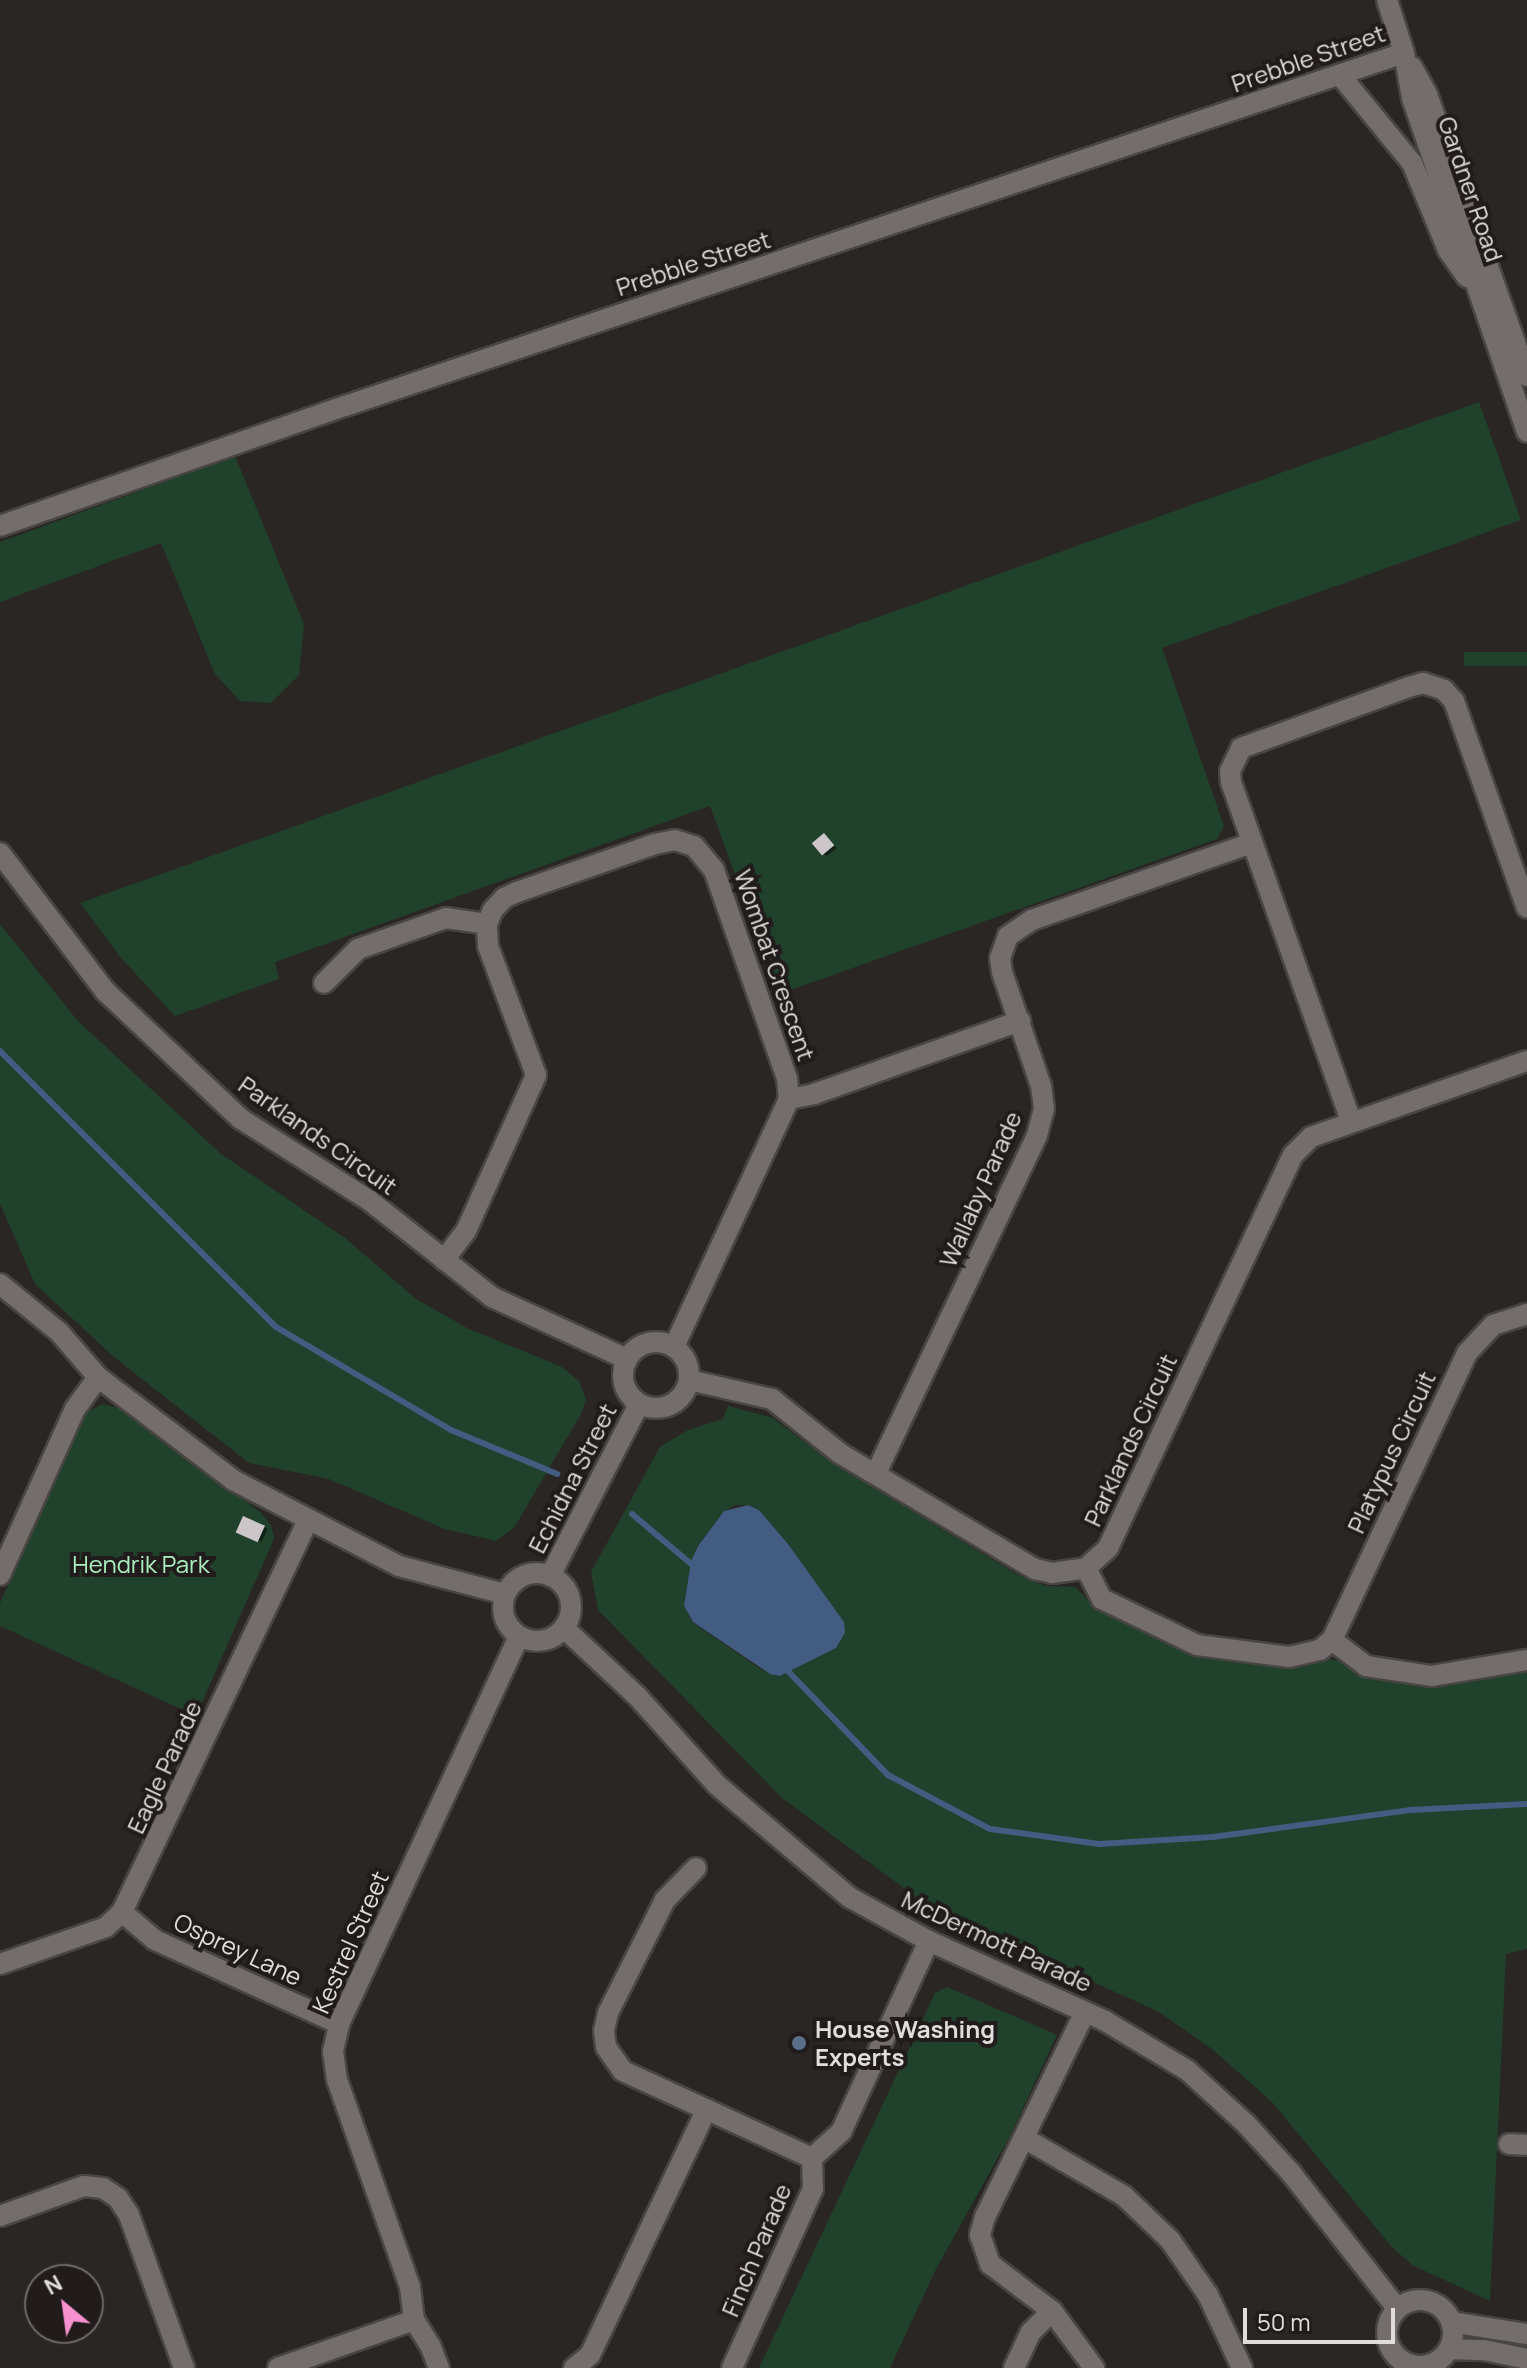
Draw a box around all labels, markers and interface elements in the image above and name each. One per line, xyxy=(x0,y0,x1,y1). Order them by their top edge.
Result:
street label: Prebble Street xyxy=(1228,18,1388,98)
street label: Gardner Road xyxy=(1433,113,1509,265)
street label: Prebble Street xyxy=(612,225,774,301)
street label: Wombat Crescent xyxy=(729,866,821,1064)
street label: Parklands Circuit xyxy=(233,1070,403,1200)
street label: Wallaby Parade xyxy=(933,1107,1027,1271)
street label: Parklands Circuit xyxy=(1078,1349,1182,1531)
street label: Platypus Circuit xyxy=(1341,1367,1441,1537)
street label: Echidna Street xyxy=(522,1398,622,1558)
park label: Hendrik Park xyxy=(72,1550,210,1578)
street label: Eagle Parade xyxy=(121,1696,207,1838)
street label: Kestrel Street xyxy=(306,1866,394,2018)
street label: McDermott Parade xyxy=(897,1884,1097,1998)
street label: Osprey Lane xyxy=(170,1907,306,1991)
place label: House Washing Experts xyxy=(815,2015,995,2071)
marker: House Washing Experts xyxy=(790,2034,808,2052)
street label: Finch Parade xyxy=(715,2179,797,2321)
north arrow xyxy=(24,2264,104,2344)
text: N xyxy=(39,2268,68,2302)
scale bar xyxy=(1247,2292,1399,2342)
text: 50 m xyxy=(1257,2305,1311,2338)

